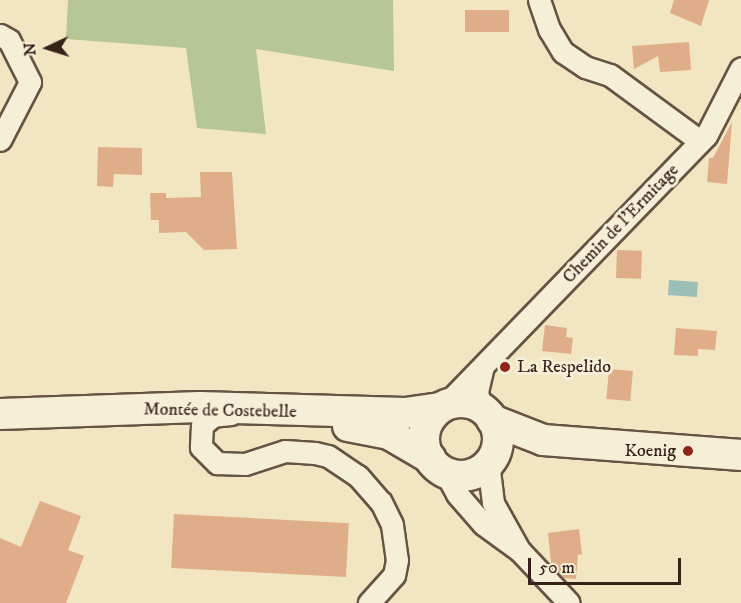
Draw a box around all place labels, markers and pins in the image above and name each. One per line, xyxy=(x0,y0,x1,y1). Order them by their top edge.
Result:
place label: La Respelido xyxy=(517,356,611,378)
marker: La Respelido xyxy=(498,360,512,374)
place label: Koenig xyxy=(625,440,676,462)
marker: Koenig xyxy=(681,444,695,458)

